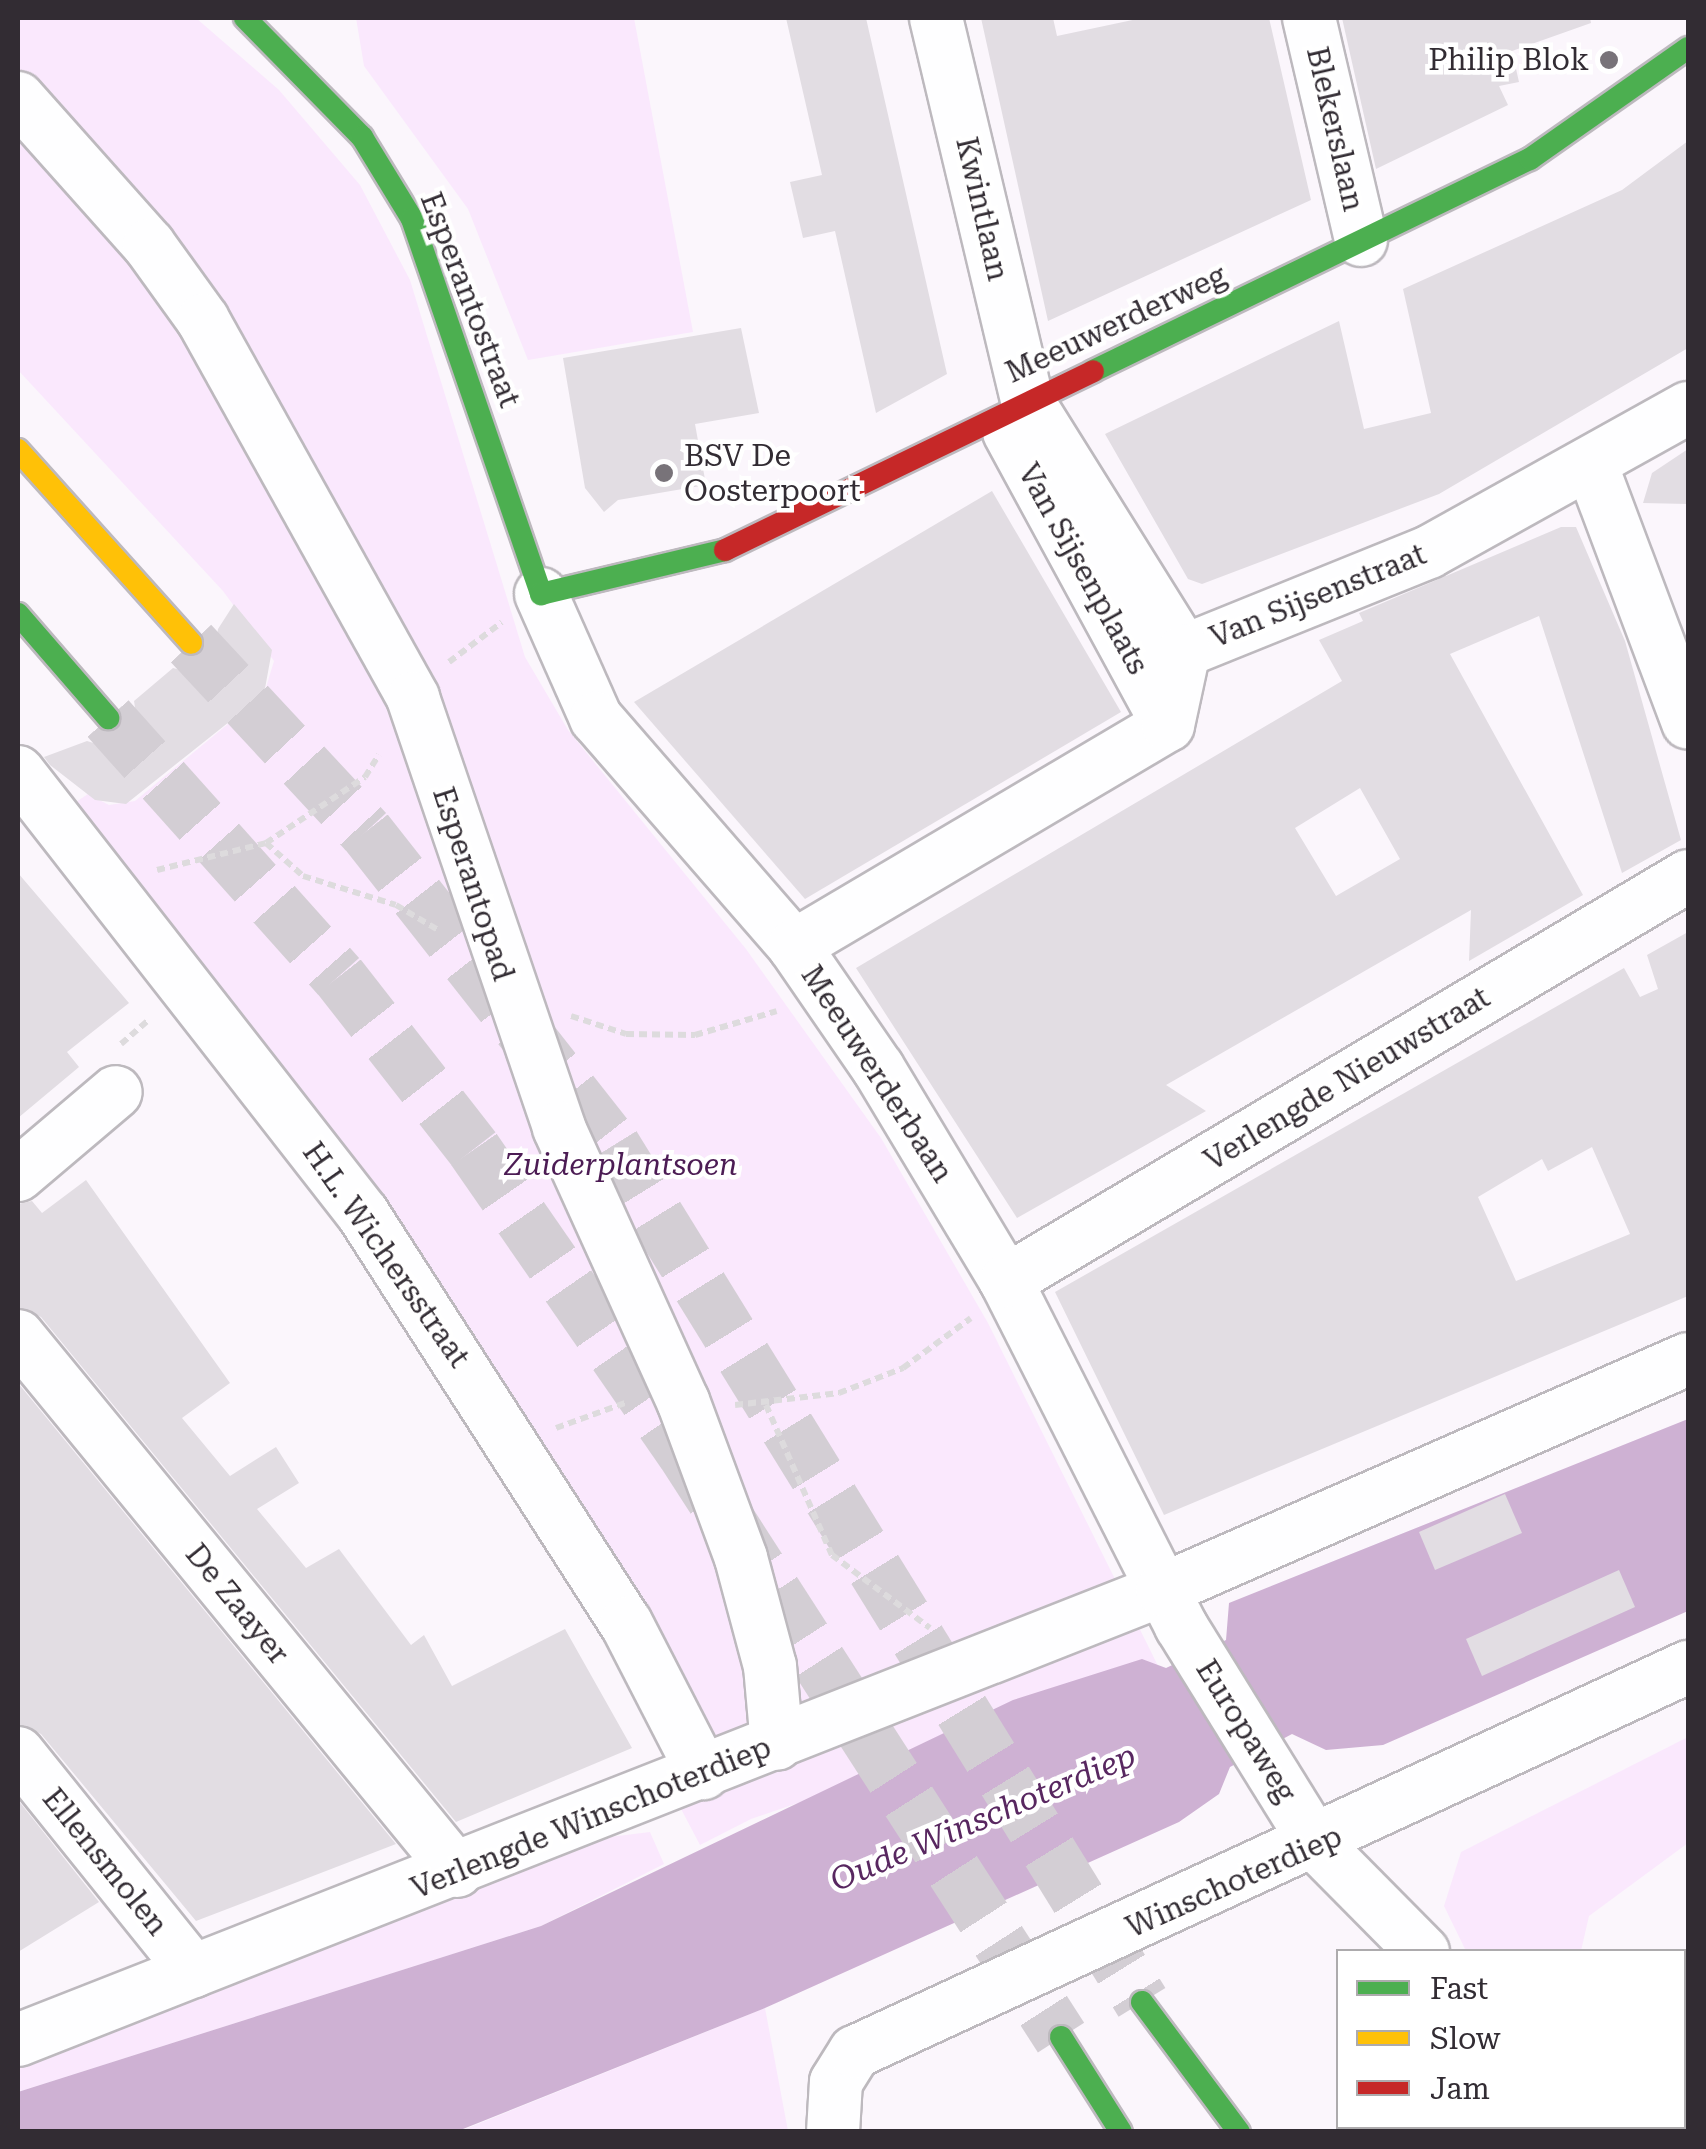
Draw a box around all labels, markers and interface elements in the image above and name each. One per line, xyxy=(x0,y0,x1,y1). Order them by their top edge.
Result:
place label: Philip Blok xyxy=(1428,42,1589,78)
street label: Blekerslaan xyxy=(1299,43,1371,215)
marker: Philip Blok xyxy=(1598,49,1620,71)
street label: Kwintlaan xyxy=(948,134,1016,284)
street label: Esperantostraat xyxy=(412,187,528,413)
street label: Meeuwerderweg xyxy=(1000,257,1232,391)
place label: BSV De Oosterpoort xyxy=(684,438,861,508)
street label: Van Sijsenplaats xyxy=(1010,457,1156,681)
marker: BSV De Oosterpoort xyxy=(653,462,675,484)
street label: Van Sijsenstraat xyxy=(1205,536,1431,656)
street label: Esperantopad xyxy=(425,783,521,985)
street label: Meeuwerderbaan xyxy=(793,959,961,1189)
street label: Verlengde Nieuwstraat xyxy=(1198,979,1496,1179)
street label: H.L. Wichersstraat xyxy=(295,1136,477,1374)
park label: Zuiderplantsoen xyxy=(504,1147,738,1183)
street label: De Zaayer xyxy=(178,1537,296,1671)
street label: Europaweg xyxy=(1188,1653,1304,1809)
street label: Verlengde Winschoterdiep xyxy=(406,1729,776,1907)
water label: Oude Winschoterdiep xyxy=(824,1736,1142,1900)
street label: Ellensmolen xyxy=(35,1781,175,1943)
street label: Winschoterdiep xyxy=(1121,1818,1347,1946)
legend xyxy=(1336,1949,1686,2129)
text: Fast xyxy=(1430,1971,1488,2006)
text: Slow xyxy=(1430,2021,1501,2056)
text: Jam xyxy=(1430,2071,1490,2106)

